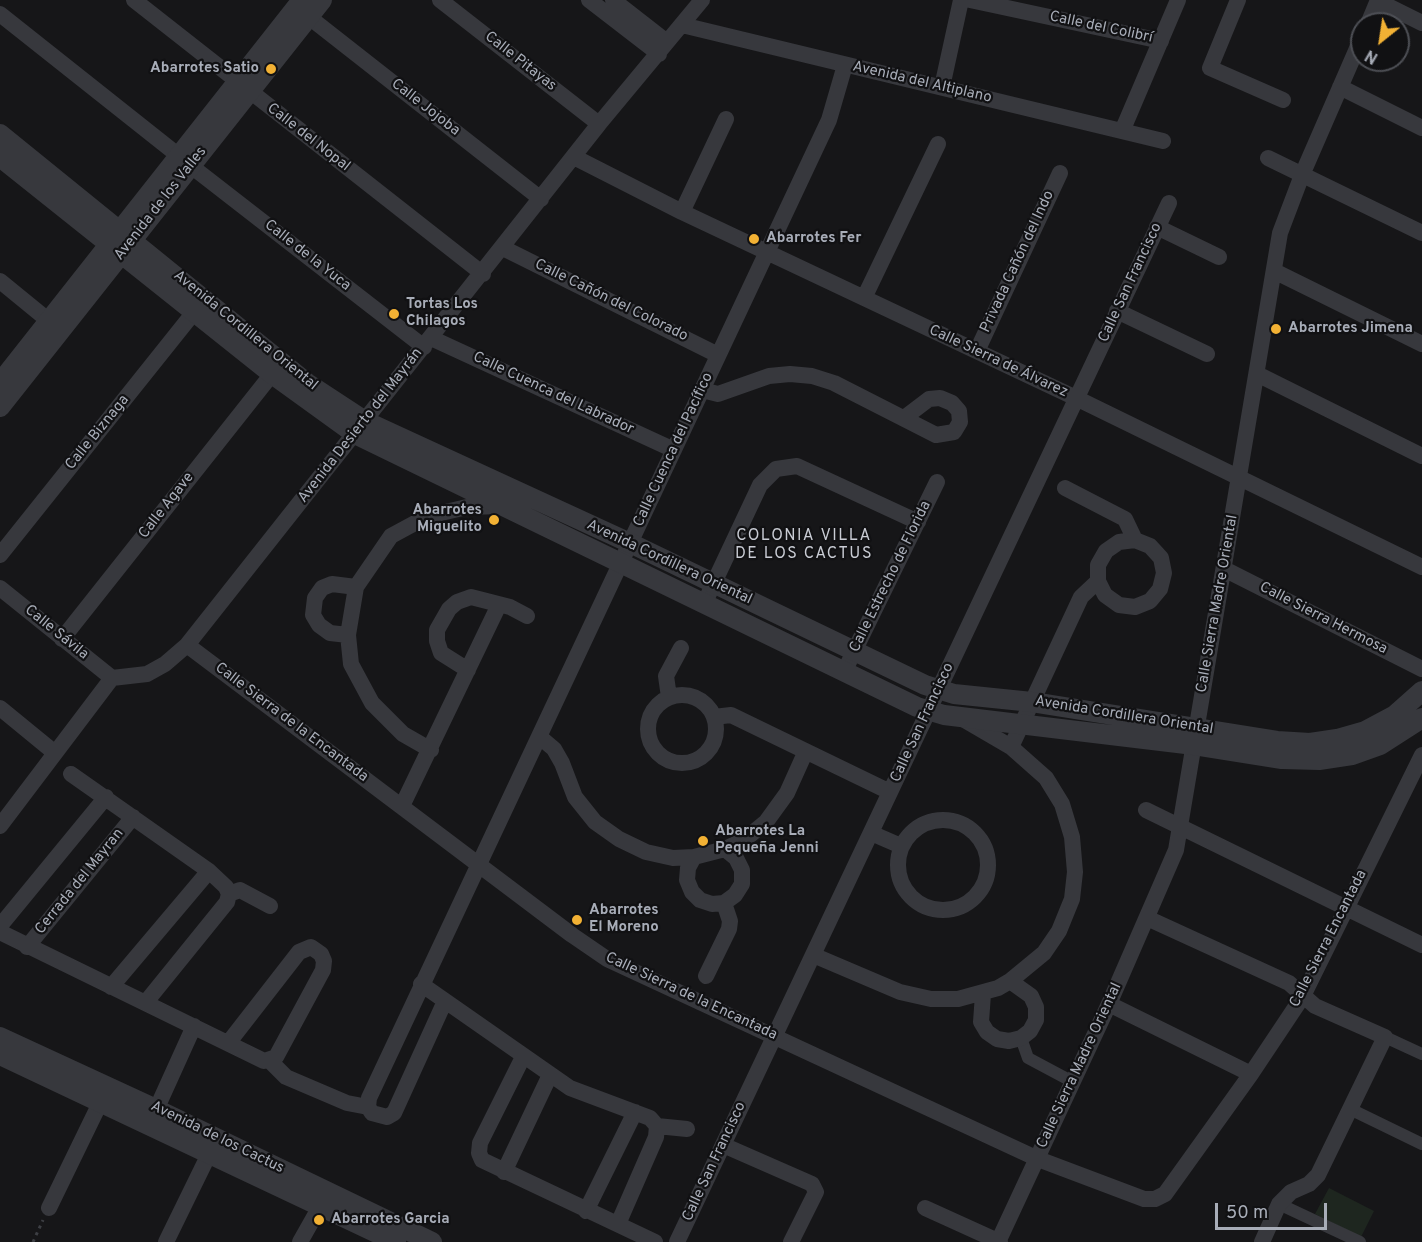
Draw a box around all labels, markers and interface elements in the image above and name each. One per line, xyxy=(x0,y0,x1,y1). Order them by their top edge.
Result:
street label: Calle del Colibrí xyxy=(1048,8,1154,48)
north arrow xyxy=(1350,12,1410,72)
street label: Calle Pitayas xyxy=(480,28,560,96)
text: N xyxy=(1362,44,1382,67)
street label: Avenida del Altiplano xyxy=(851,58,993,108)
place label: Abarrotes Satio xyxy=(150,60,259,78)
marker: Abarrotes Satio xyxy=(264,62,278,76)
street label: Calle Jojoba xyxy=(387,76,463,140)
street label: Calle del Nopal xyxy=(263,100,353,176)
street label: Avenida de los Valles xyxy=(111,143,211,265)
street label: Privada Cañón del Indo xyxy=(977,188,1059,336)
street label: Calle de la Yuca xyxy=(260,217,354,295)
street label: Calle San Francisco xyxy=(1095,220,1167,346)
place label: Abarrotes Fer xyxy=(766,230,862,248)
marker: Abarrotes Fer xyxy=(747,232,761,246)
street label: Calle Cañón del Colorado xyxy=(531,256,691,346)
street label: Avenida Cordillera Oriental xyxy=(169,267,321,395)
place label: Tortas Los Chilagos xyxy=(406,296,478,331)
marker: Tortas Los Chilagos xyxy=(387,307,401,321)
place label: Abarrotes Jimena xyxy=(1288,320,1413,338)
street label: Calle Sierra de Álvarez xyxy=(926,322,1070,402)
marker: Abarrotes Jimena xyxy=(1269,322,1283,336)
street label: Avenida Desierto del Mayrán xyxy=(295,345,427,507)
street label: Calle Cuenca del Labrador xyxy=(470,349,636,439)
street label: Calle Cuenca del Pacífico xyxy=(630,370,718,530)
street label: Calle Biznaga xyxy=(62,392,134,474)
street label: Calle Agave xyxy=(136,469,198,543)
street label: Calle Estrecho de Florida xyxy=(846,498,936,656)
place label: Abarrotes Miguelito xyxy=(412,502,482,537)
marker: Abarrotes Miguelito xyxy=(487,513,501,527)
street label: Calle Sierra Madre Oriental xyxy=(1193,514,1243,694)
street label: Avenida Cordillera Oriental xyxy=(583,517,755,609)
district label: COLONIA VILLA DE LOS CACTUS xyxy=(735,527,873,565)
street label: Calle Sierra Hermosa xyxy=(1256,579,1390,659)
street label: Calle Sávila xyxy=(20,602,92,664)
street label: Calle Sierra de la Encantada xyxy=(211,659,371,787)
street label: Calle San Francisco xyxy=(887,660,959,786)
street label: Avenida Cordillera Oriental xyxy=(1033,693,1215,739)
place label: Abarrotes La Pequeña Jenni xyxy=(715,823,819,858)
street label: Cerrada del Mayran xyxy=(32,825,128,939)
marker: Abarrotes La Pequeña Jenni xyxy=(696,834,710,848)
street label: Calle Sierra Encantada xyxy=(1286,867,1372,1011)
place label: Abarrotes El Moreno xyxy=(589,902,659,937)
marker: Abarrotes El Moreno xyxy=(570,913,584,927)
street label: Calle Sierra de la Encantada xyxy=(602,949,780,1045)
street label: Calle Sierra Madre Oriental xyxy=(1034,980,1126,1152)
street label: Avenida de los Cactus xyxy=(147,1098,287,1178)
street label: Calle San Francisco xyxy=(679,1099,751,1225)
scale bar xyxy=(1218,1191,1330,1229)
text: 50 m xyxy=(1226,1202,1268,1225)
place label: Abarrotes Garcia xyxy=(331,1211,450,1229)
marker: Abarrotes Garcia xyxy=(312,1213,326,1227)

